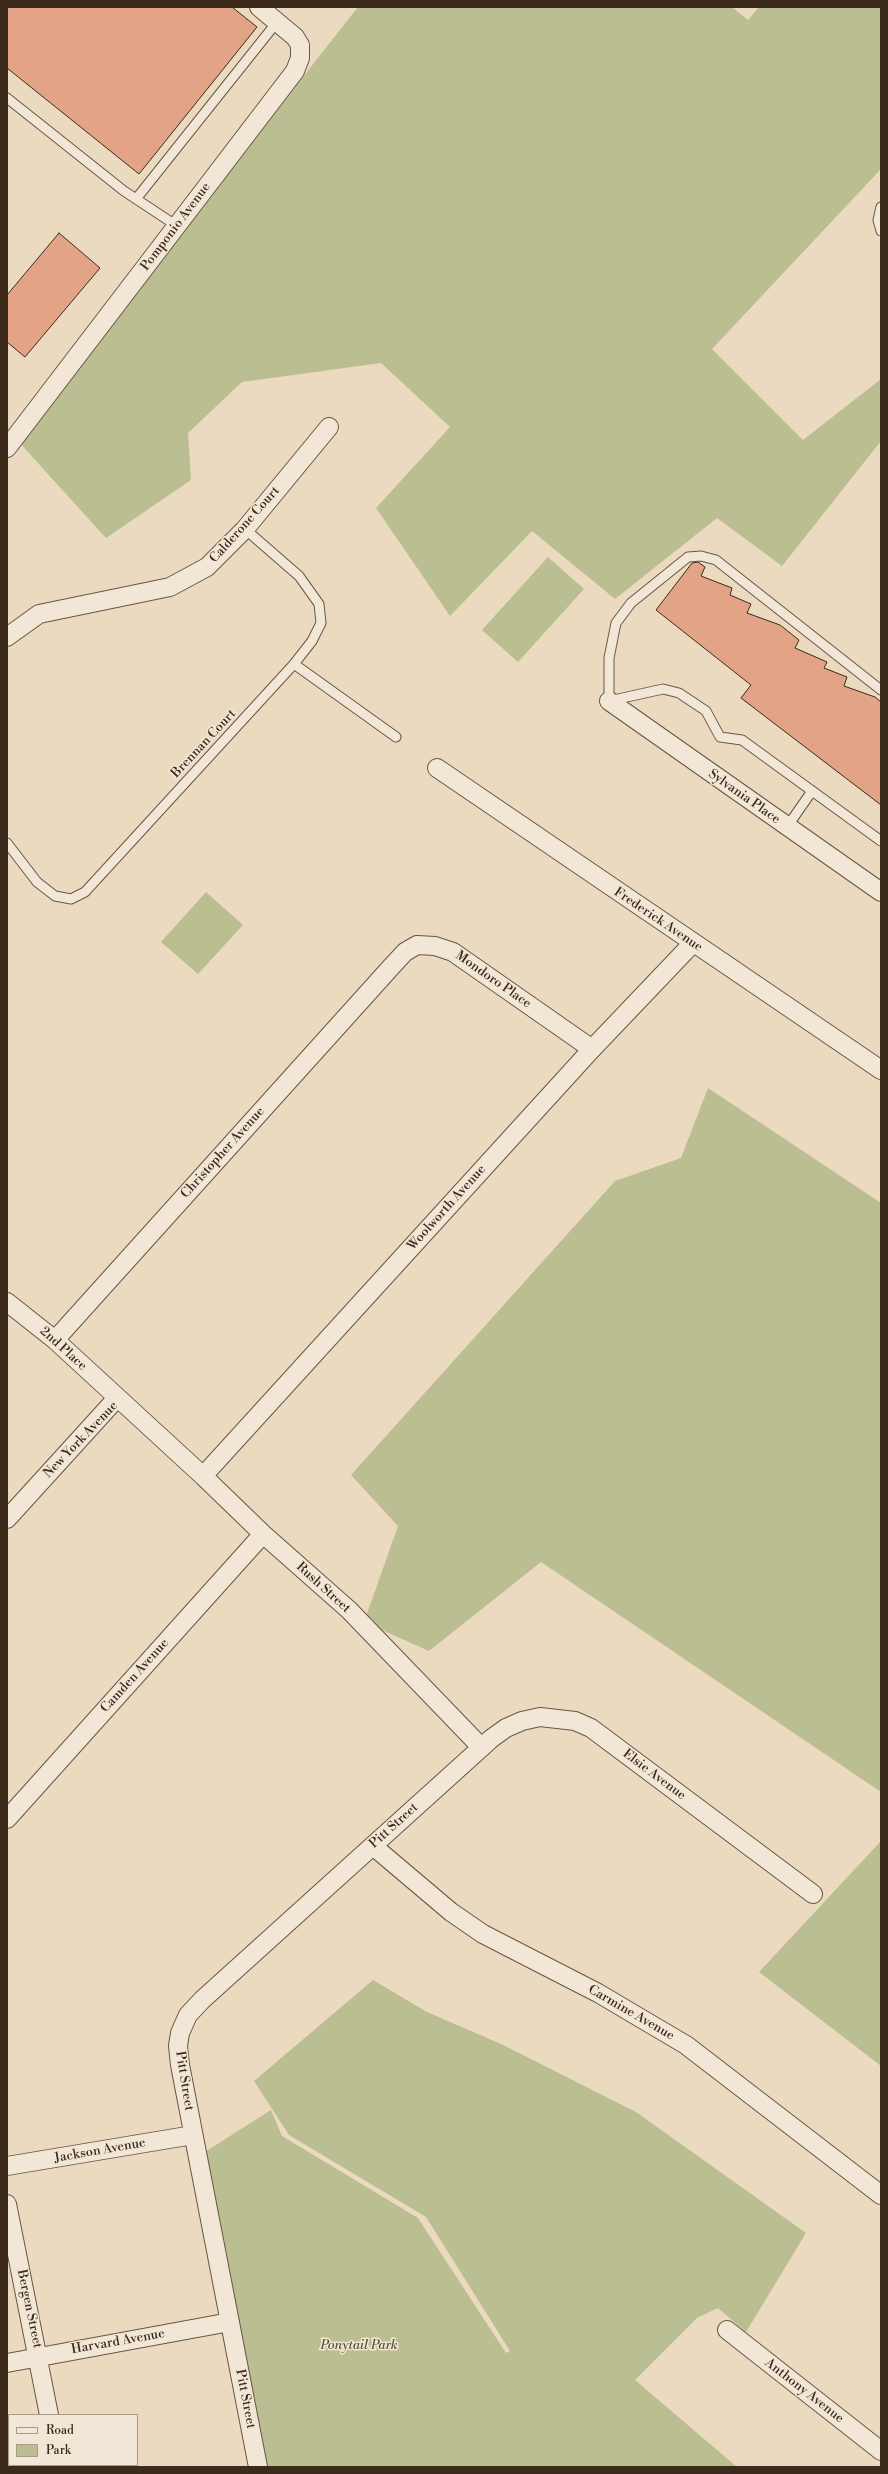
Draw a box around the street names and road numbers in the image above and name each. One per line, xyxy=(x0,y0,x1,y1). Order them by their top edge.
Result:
street label: Pomponio Avenue xyxy=(138,180,214,274)
street label: Calderone Court xyxy=(207,484,283,566)
street label: Brennan Court xyxy=(168,707,240,781)
street label: Sylvania Place xyxy=(705,766,783,828)
street label: Frederick Avenue xyxy=(611,885,705,955)
street label: Mondoro Place xyxy=(452,948,534,1012)
street label: Christopher Avenue xyxy=(178,1104,268,1202)
street label: Woolworth Avenue xyxy=(405,1162,489,1254)
street label: 2nd Place xyxy=(36,1324,90,1374)
street label: New York Avenue xyxy=(41,1399,121,1481)
street label: Rush Street xyxy=(293,1560,353,1616)
street label: Camden Avenue xyxy=(98,1636,172,1716)
street label: Elsie Avenue xyxy=(619,1746,689,1804)
street label: Pitt Street xyxy=(366,1800,422,1852)
street label: Carmine Avenue xyxy=(585,1982,677,2044)
street label: Pitt Street xyxy=(172,2050,196,2112)
street label: Jackson Avenue xyxy=(53,2135,147,2167)
street label: Bergen Street xyxy=(13,2268,45,2350)
street label: Harvard Avenue xyxy=(70,2326,166,2358)
street label: Anthony Avenue xyxy=(761,2355,847,2427)
street label: Pitt Street xyxy=(232,2368,258,2430)

